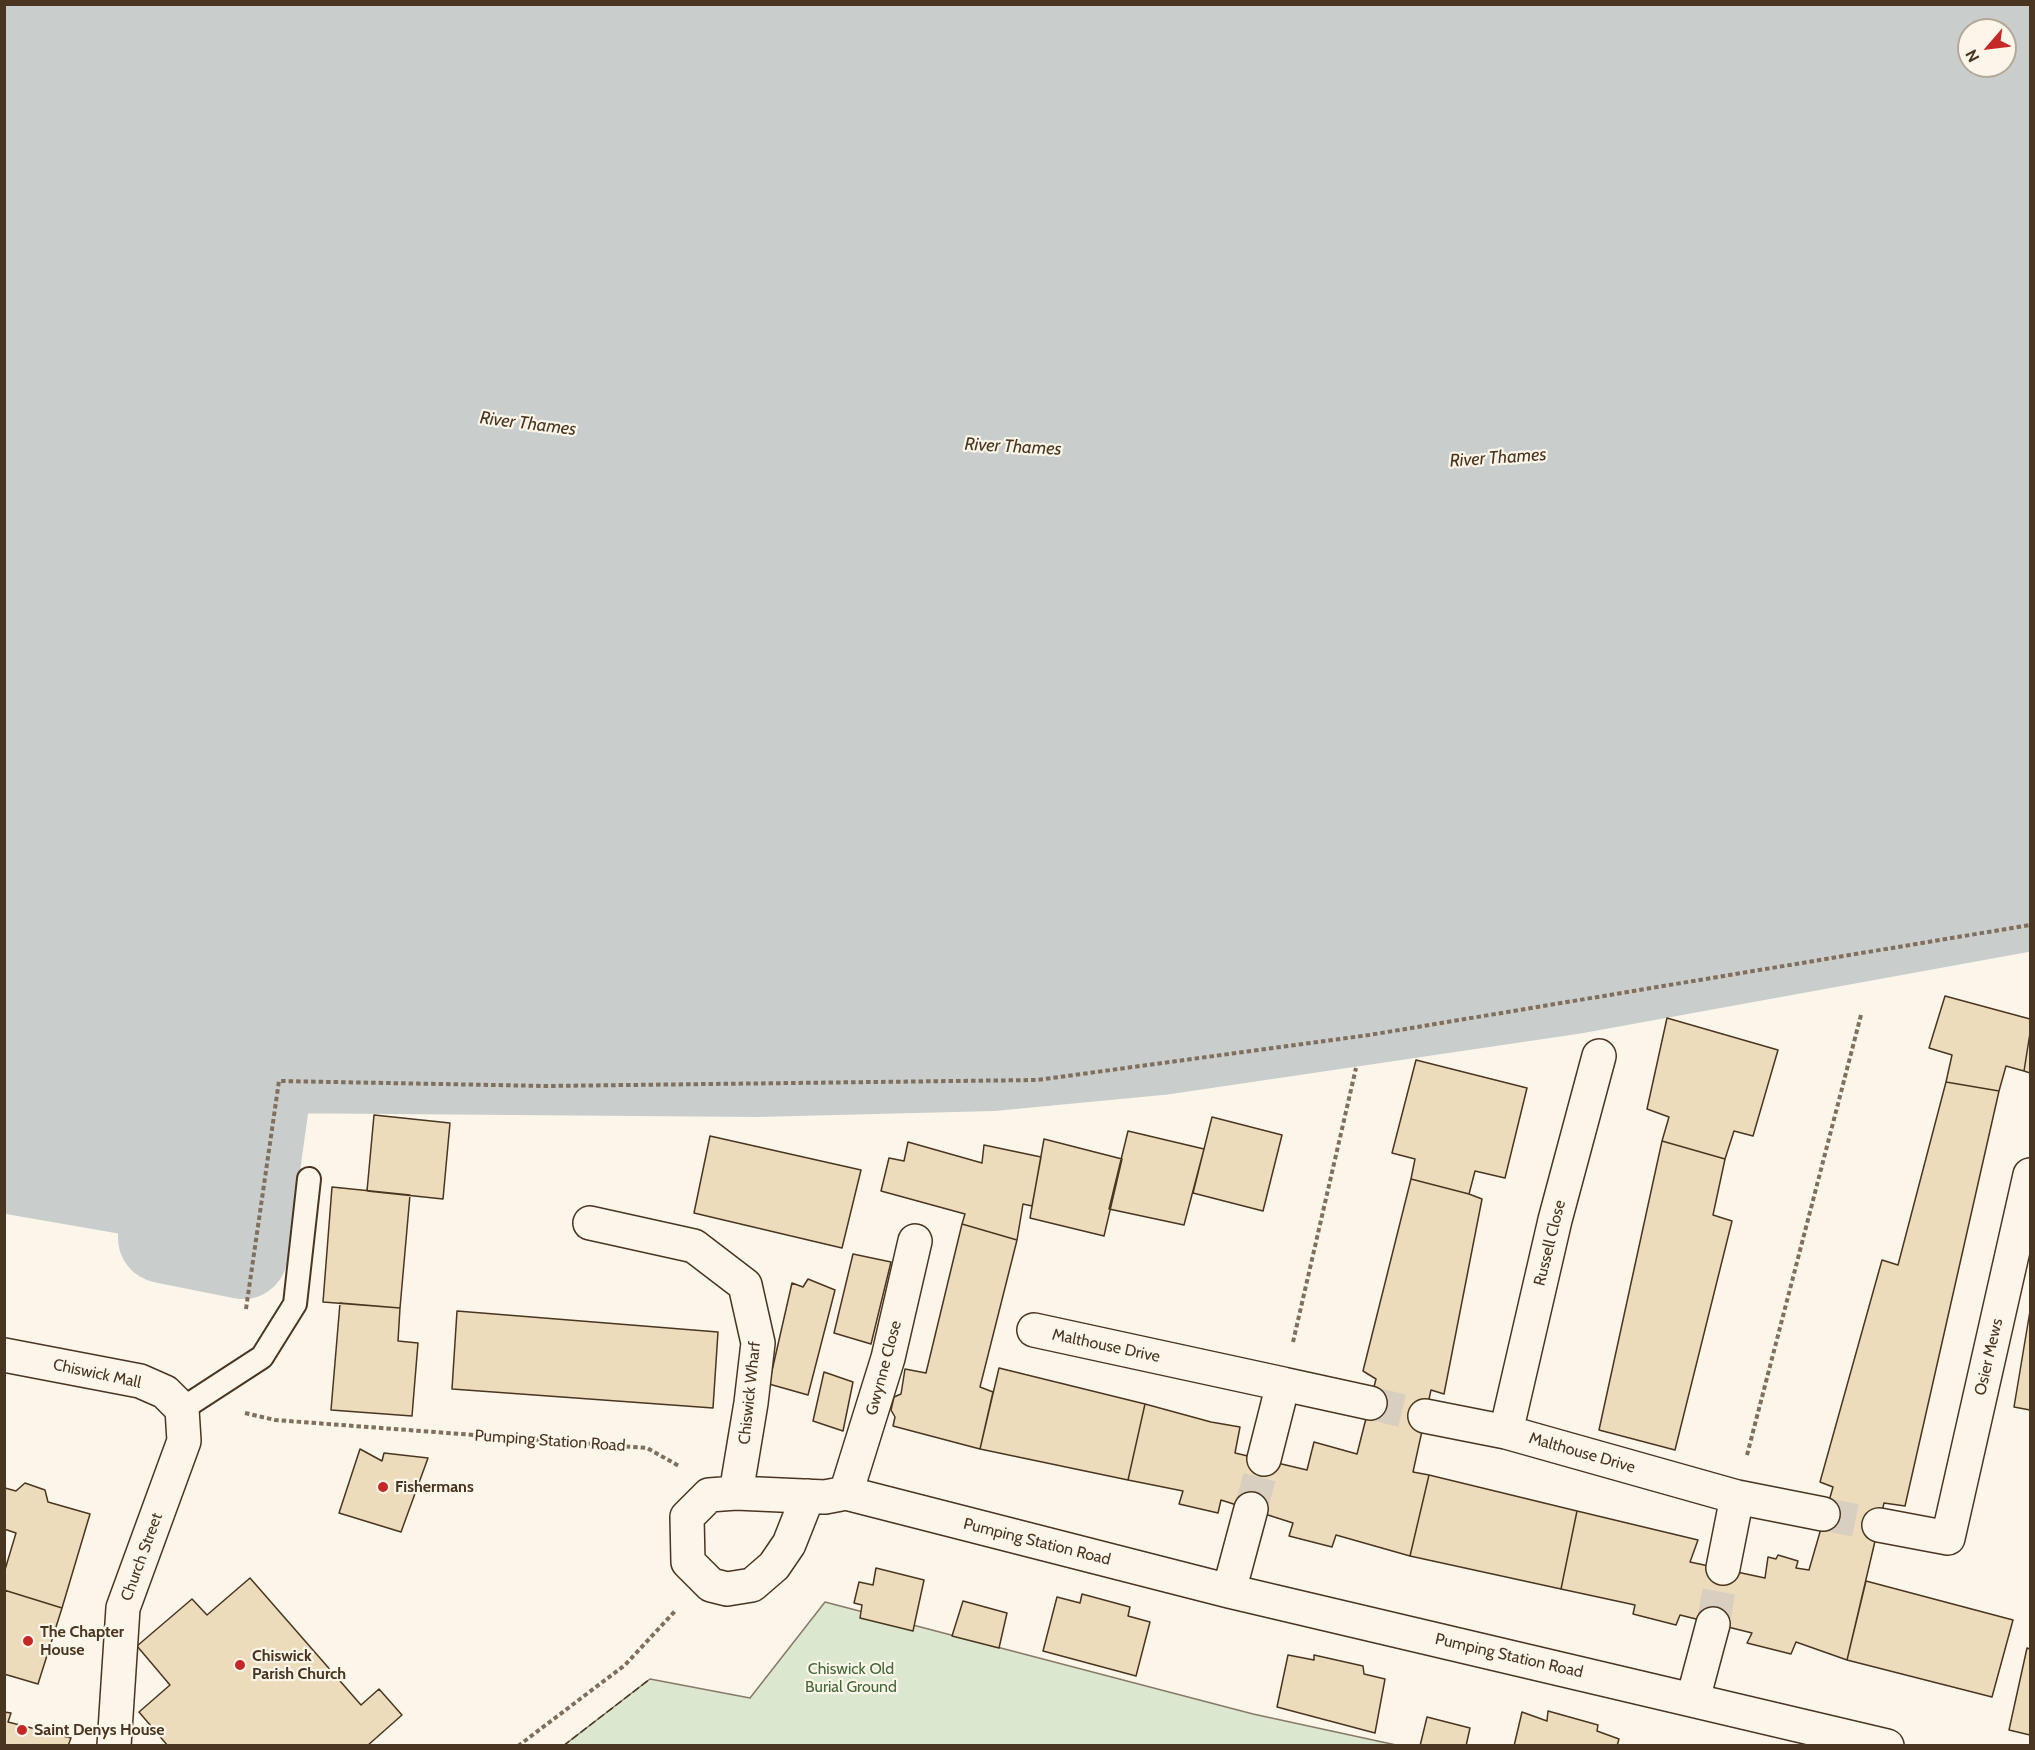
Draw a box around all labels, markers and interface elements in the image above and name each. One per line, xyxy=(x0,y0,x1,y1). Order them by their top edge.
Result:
north arrow xyxy=(1957,18,2017,78)
text: N xyxy=(1961,46,1983,65)
water label: River Thames xyxy=(479,407,577,441)
water label: River Thames xyxy=(964,434,1062,460)
water label: River Thames xyxy=(1449,444,1547,472)
street label: Russell Close xyxy=(1530,1198,1570,1288)
street label: Osier Mews xyxy=(1971,1317,2007,1397)
street label: Gwynne Close xyxy=(862,1319,906,1417)
street label: Malthouse Drive xyxy=(1050,1325,1162,1367)
street label: Chiswick Wharf xyxy=(735,1341,765,1445)
street label: Chiswick Mall xyxy=(51,1355,143,1393)
street label: Pumping Station Road xyxy=(474,1426,626,1456)
street label: Malthouse Drive xyxy=(1527,1429,1637,1477)
place label: Fishermans xyxy=(395,1477,474,1497)
marker: Fishermans xyxy=(376,1480,390,1494)
street label: Church Street xyxy=(117,1510,167,1604)
street label: Pumping Station Road xyxy=(961,1514,1113,1570)
place label: The Chapter House xyxy=(40,1622,124,1660)
street label: Pumping Station Road xyxy=(1433,1630,1585,1682)
marker: The Chapter House xyxy=(21,1634,35,1648)
place label: Chiswick Parish Church xyxy=(252,1646,346,1684)
marker: Chiswick Parish Church xyxy=(233,1658,247,1672)
park label: Chiswick Old Burial Ground xyxy=(805,1659,897,1697)
place label: Saint Denys House xyxy=(34,1720,164,1740)
marker: Saint Denys House xyxy=(15,1723,29,1737)

